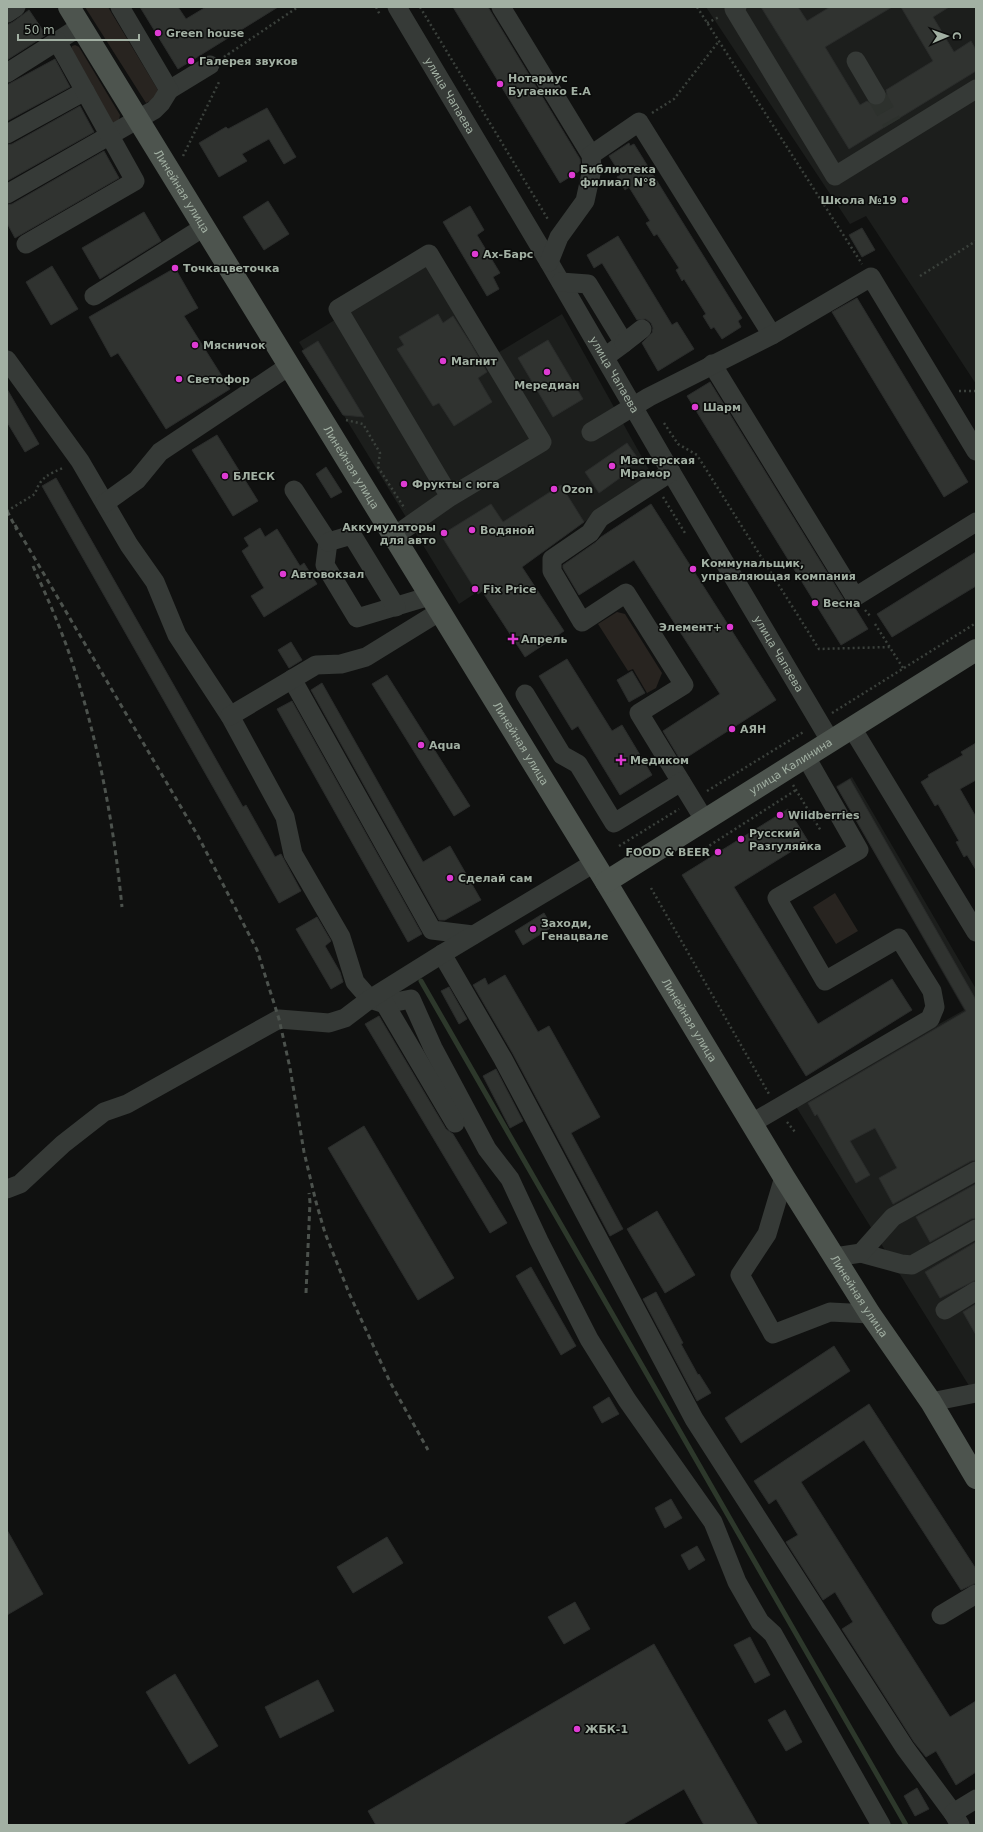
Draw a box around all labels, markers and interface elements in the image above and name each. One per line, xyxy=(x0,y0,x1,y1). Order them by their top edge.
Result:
scale bar xyxy=(18,16,139,42)
north arrow xyxy=(927,16,967,56)
text: 50 m xyxy=(24,23,55,37)
place label: Green house xyxy=(166,27,244,40)
marker: Green house xyxy=(153,28,163,38)
text: С xyxy=(950,31,963,40)
place label: Галерея звуков xyxy=(199,55,298,68)
street label: улица Чапаева xyxy=(422,55,477,136)
marker: Галерея звуков xyxy=(186,56,196,66)
place label: Нотариус Бугаенко Е.А xyxy=(508,72,591,98)
marker: Нотариус Бугаенко Е.А xyxy=(495,79,505,89)
street label: Линейная улица xyxy=(151,147,212,236)
place label: Библиотека филиал N°8 xyxy=(580,163,656,189)
marker: Библиотека филиал N°8 xyxy=(567,170,577,180)
place label: Школа №19 xyxy=(821,194,897,207)
marker: Школа №19 xyxy=(900,195,910,205)
place label: Ах-Барс xyxy=(483,248,533,261)
marker: Ах-Барс xyxy=(470,249,480,259)
place label: Точкацветочка xyxy=(183,262,279,275)
marker: Точкацветочка xyxy=(170,263,180,273)
street label: улица Чапаева xyxy=(587,334,641,416)
place label: Мясничок xyxy=(203,339,266,352)
marker: Мясничок xyxy=(190,340,200,350)
place label: Магнит xyxy=(451,355,497,368)
marker: Магнит xyxy=(438,356,448,366)
marker: Мередиан xyxy=(542,367,552,377)
place label: Светофор xyxy=(187,373,250,386)
marker: Светофор xyxy=(174,374,184,384)
place label: Мередиан xyxy=(514,379,580,392)
place label: Шарм xyxy=(703,401,741,414)
marker: Шарм xyxy=(690,402,700,412)
street label: Линейная улица xyxy=(320,423,382,512)
place label: Мастерская Мрамор xyxy=(620,454,695,480)
marker: Мастерская Мрамор xyxy=(607,461,617,471)
place label: БЛЕСК xyxy=(233,470,275,483)
marker: БЛЕСК xyxy=(220,471,230,481)
place label: Фрукты с юга xyxy=(412,478,500,491)
marker: Фрукты с юга xyxy=(399,479,409,489)
place label: Ozon xyxy=(562,483,593,496)
marker: Ozon xyxy=(549,484,559,494)
place label: Аккумуляторы для авто xyxy=(342,521,436,547)
place label: Водяной xyxy=(480,524,535,537)
marker: Водяной xyxy=(467,525,477,535)
marker: Аккумуляторы для авто xyxy=(439,528,449,538)
place label: Коммунальщик, управляющая компания xyxy=(701,557,856,583)
marker: Коммунальщик, управляющая компания xyxy=(688,564,698,574)
place label: Автовокзал xyxy=(291,568,364,581)
marker: Автовокзал xyxy=(278,569,288,579)
place label: Fix Price xyxy=(483,583,536,596)
marker: Fix Price xyxy=(470,584,480,594)
place label: Весна xyxy=(823,597,860,610)
marker: Весна xyxy=(810,598,820,608)
street label: улица Чапаева xyxy=(751,613,806,695)
place label: Элемент+ xyxy=(659,621,722,634)
marker: Элемент+ xyxy=(725,622,735,632)
place label: Апрель xyxy=(521,633,568,646)
marker: Апрель xyxy=(508,634,518,644)
street label: Линейная улица xyxy=(490,699,551,788)
place label: АЯН xyxy=(740,723,766,736)
marker: АЯН xyxy=(727,724,737,734)
street label: улица Калинина xyxy=(747,736,835,797)
place label: Aqua xyxy=(429,739,461,752)
marker: Aqua xyxy=(416,740,426,750)
marker: Медиком xyxy=(615,754,627,766)
place label: Медиком xyxy=(630,754,689,767)
place label: Wildberries xyxy=(788,809,860,822)
marker: Wildberries xyxy=(775,810,785,820)
place label: Русский Разгуляйка xyxy=(749,827,822,853)
marker: Русский Разгуляйка xyxy=(736,834,746,844)
place label: FOOD & BEER xyxy=(626,846,711,859)
marker: FOOD & BEER xyxy=(713,847,723,857)
place label: Сделай сам xyxy=(458,872,532,885)
marker: Сделай сам xyxy=(445,873,455,883)
place label: Заходи, Генацвале xyxy=(541,917,609,943)
marker: Заходи, Генацвале xyxy=(528,924,538,934)
street label: Линейная улица xyxy=(659,976,719,1065)
street label: Линейная улица xyxy=(828,1253,890,1340)
place label: ЖБК-1 xyxy=(585,1723,628,1736)
marker: ЖБК-1 xyxy=(572,1724,582,1734)

